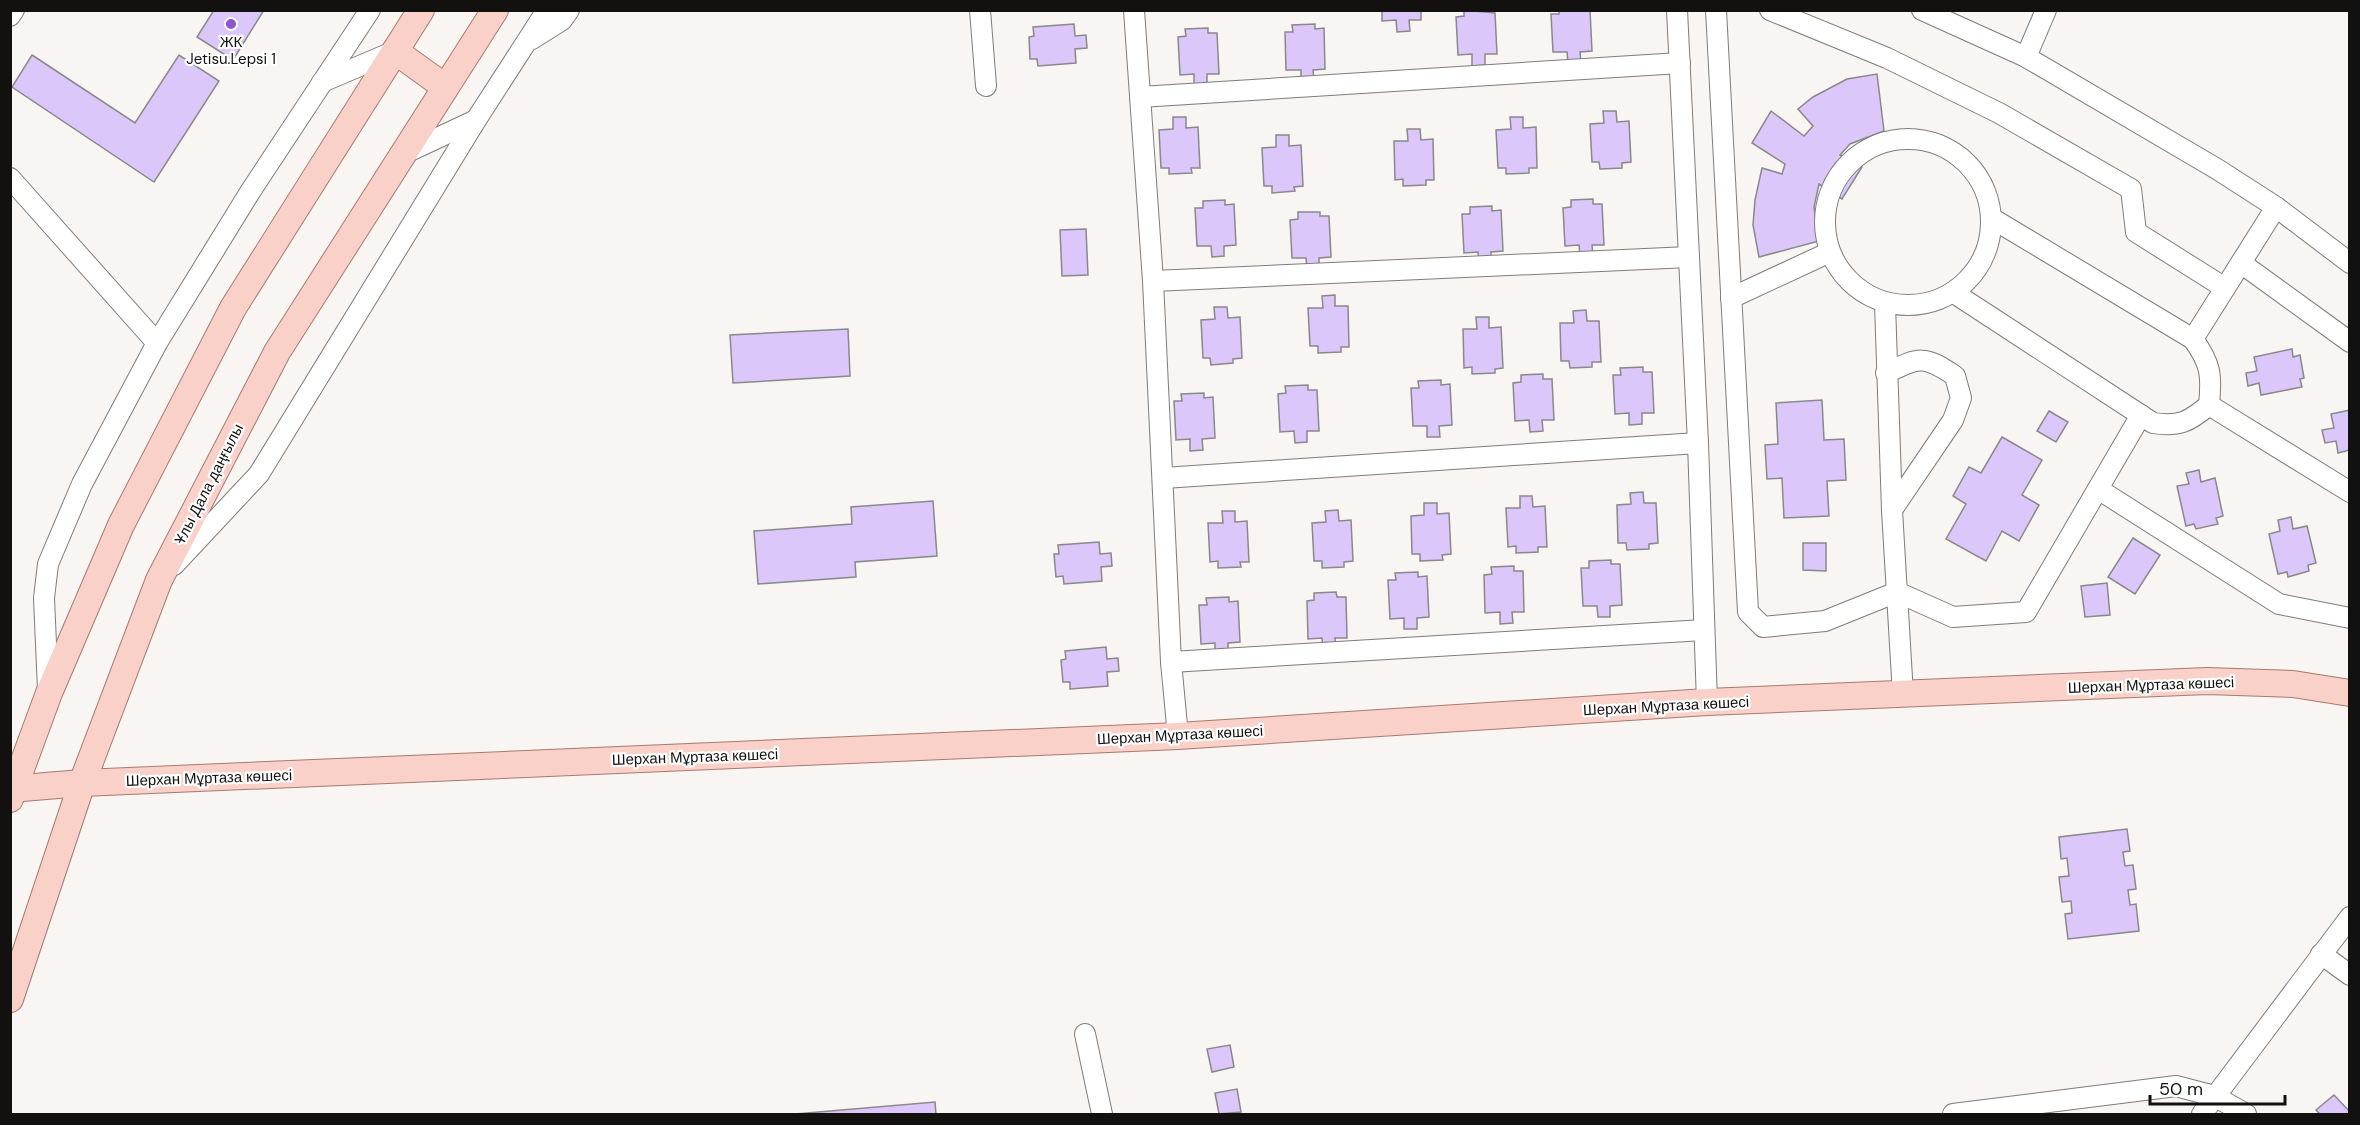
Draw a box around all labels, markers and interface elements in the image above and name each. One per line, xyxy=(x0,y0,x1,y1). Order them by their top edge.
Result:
marker: ЖК Jetisu.Lepsi 1 xyxy=(224,17,238,31)
place label: ЖК Jetisu.Lepsi 1 xyxy=(186,32,276,69)
street label: Ұлы Дала даңғылы xyxy=(170,420,248,548)
street label: Шерхан Мұртаза көшесі xyxy=(2067,672,2235,698)
street label: Шерхан Мұртаза көшесі xyxy=(1582,692,1750,720)
street label: Шерхан Мұртаза көшесі xyxy=(1096,721,1264,749)
street label: Шерхан Мұртаза көшесі xyxy=(611,744,779,770)
street label: Шерхан Мұртаза көшесі xyxy=(125,765,293,791)
scale bar xyxy=(2150,1068,2285,1106)
text: 50 m xyxy=(2159,1077,2203,1101)

